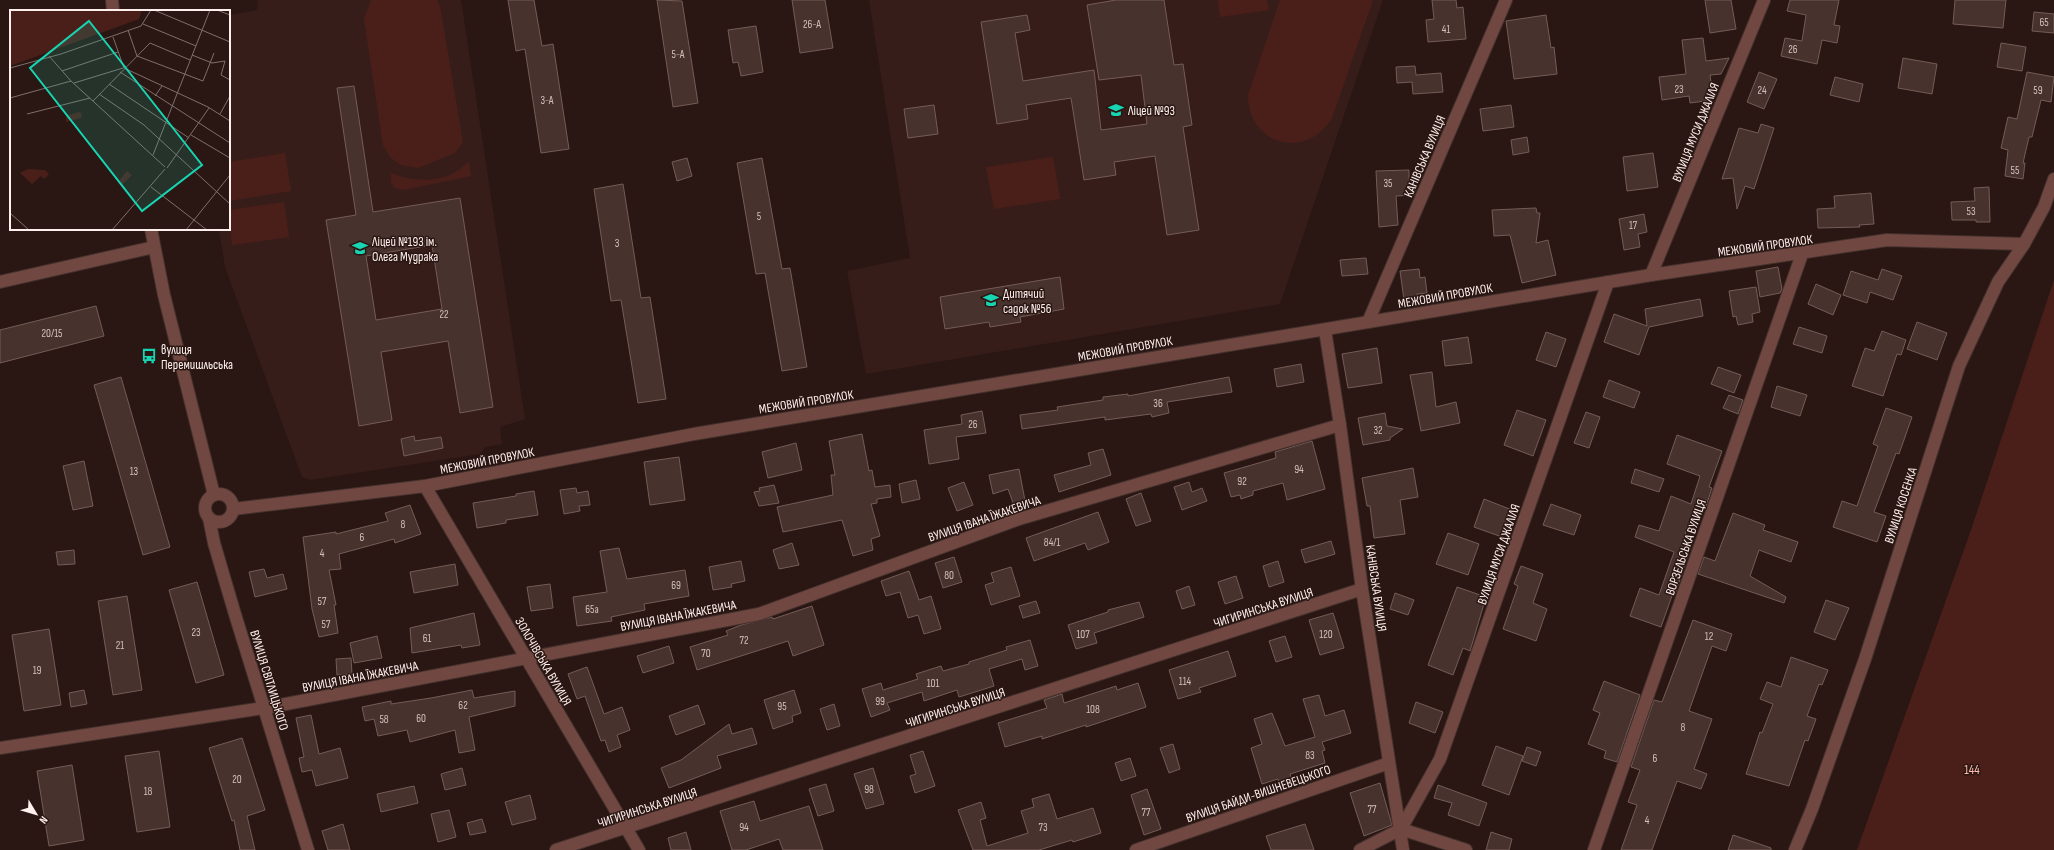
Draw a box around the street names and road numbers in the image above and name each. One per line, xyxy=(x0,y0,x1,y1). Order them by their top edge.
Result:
street label: ВУЛИЦЯ МУСИ ДЖАЛІЛЯ xyxy=(1669,81,1723,184)
street label: КАНІВСЬКА ВУЛИЦЯ xyxy=(1400,113,1449,200)
street label: МЕЖОВИЙ ПРОВУЛОК xyxy=(1717,231,1814,261)
street label: МЕЖОВИЙ ПРОВУЛОК xyxy=(1397,280,1494,312)
street label: МЕЖОВИЙ ПРОВУЛОК xyxy=(1077,333,1174,365)
street label: МЕЖОВИЙ ПРОВУЛОК xyxy=(758,387,855,417)
street label: МЕЖОВИЙ ПРОВУЛОК xyxy=(439,444,536,478)
street label: ВУЛИЦЯ КОСЕНКА xyxy=(1881,465,1921,545)
street label: ВУЛИЦЯ ІВАНА ЇЖАКЕВИЧА xyxy=(926,492,1043,546)
street label: ВОРЗЕЛЬСЬКА ВУЛИЦЯ xyxy=(1662,497,1710,597)
street label: ВУЛИЦЯ МУСИ ДЖАЛІЛЯ xyxy=(1474,502,1524,607)
street label: КАНІВСЬКА ВУЛИЦЯ xyxy=(1362,544,1390,633)
street label: ЧИГИРИНСЬКА ВУЛИЦЯ xyxy=(1212,584,1315,632)
street label: ВУЛИЦЯ ІВАНА ЇЖАКЕВИЧА xyxy=(619,597,738,635)
street label: ЗОЛОЧІВСЬКА ВУЛИЦЯ xyxy=(511,615,575,708)
street label: ВУЛИЦЯ СВІТЛИЦЬКОГО xyxy=(246,628,292,732)
street label: ВУЛИЦЯ ІВАНА ЇЖАКЕВИЧА xyxy=(301,658,420,696)
street label: ЧИГИРИНСЬКА ВУЛИЦЯ xyxy=(904,684,1007,732)
street label: ВУЛИЦЯ БАЙДИ-ВИШНЕВЕЦЬКОГО xyxy=(1184,762,1333,826)
street label: ЧИГИРИНСЬКА ВУЛИЦЯ xyxy=(596,784,699,832)

